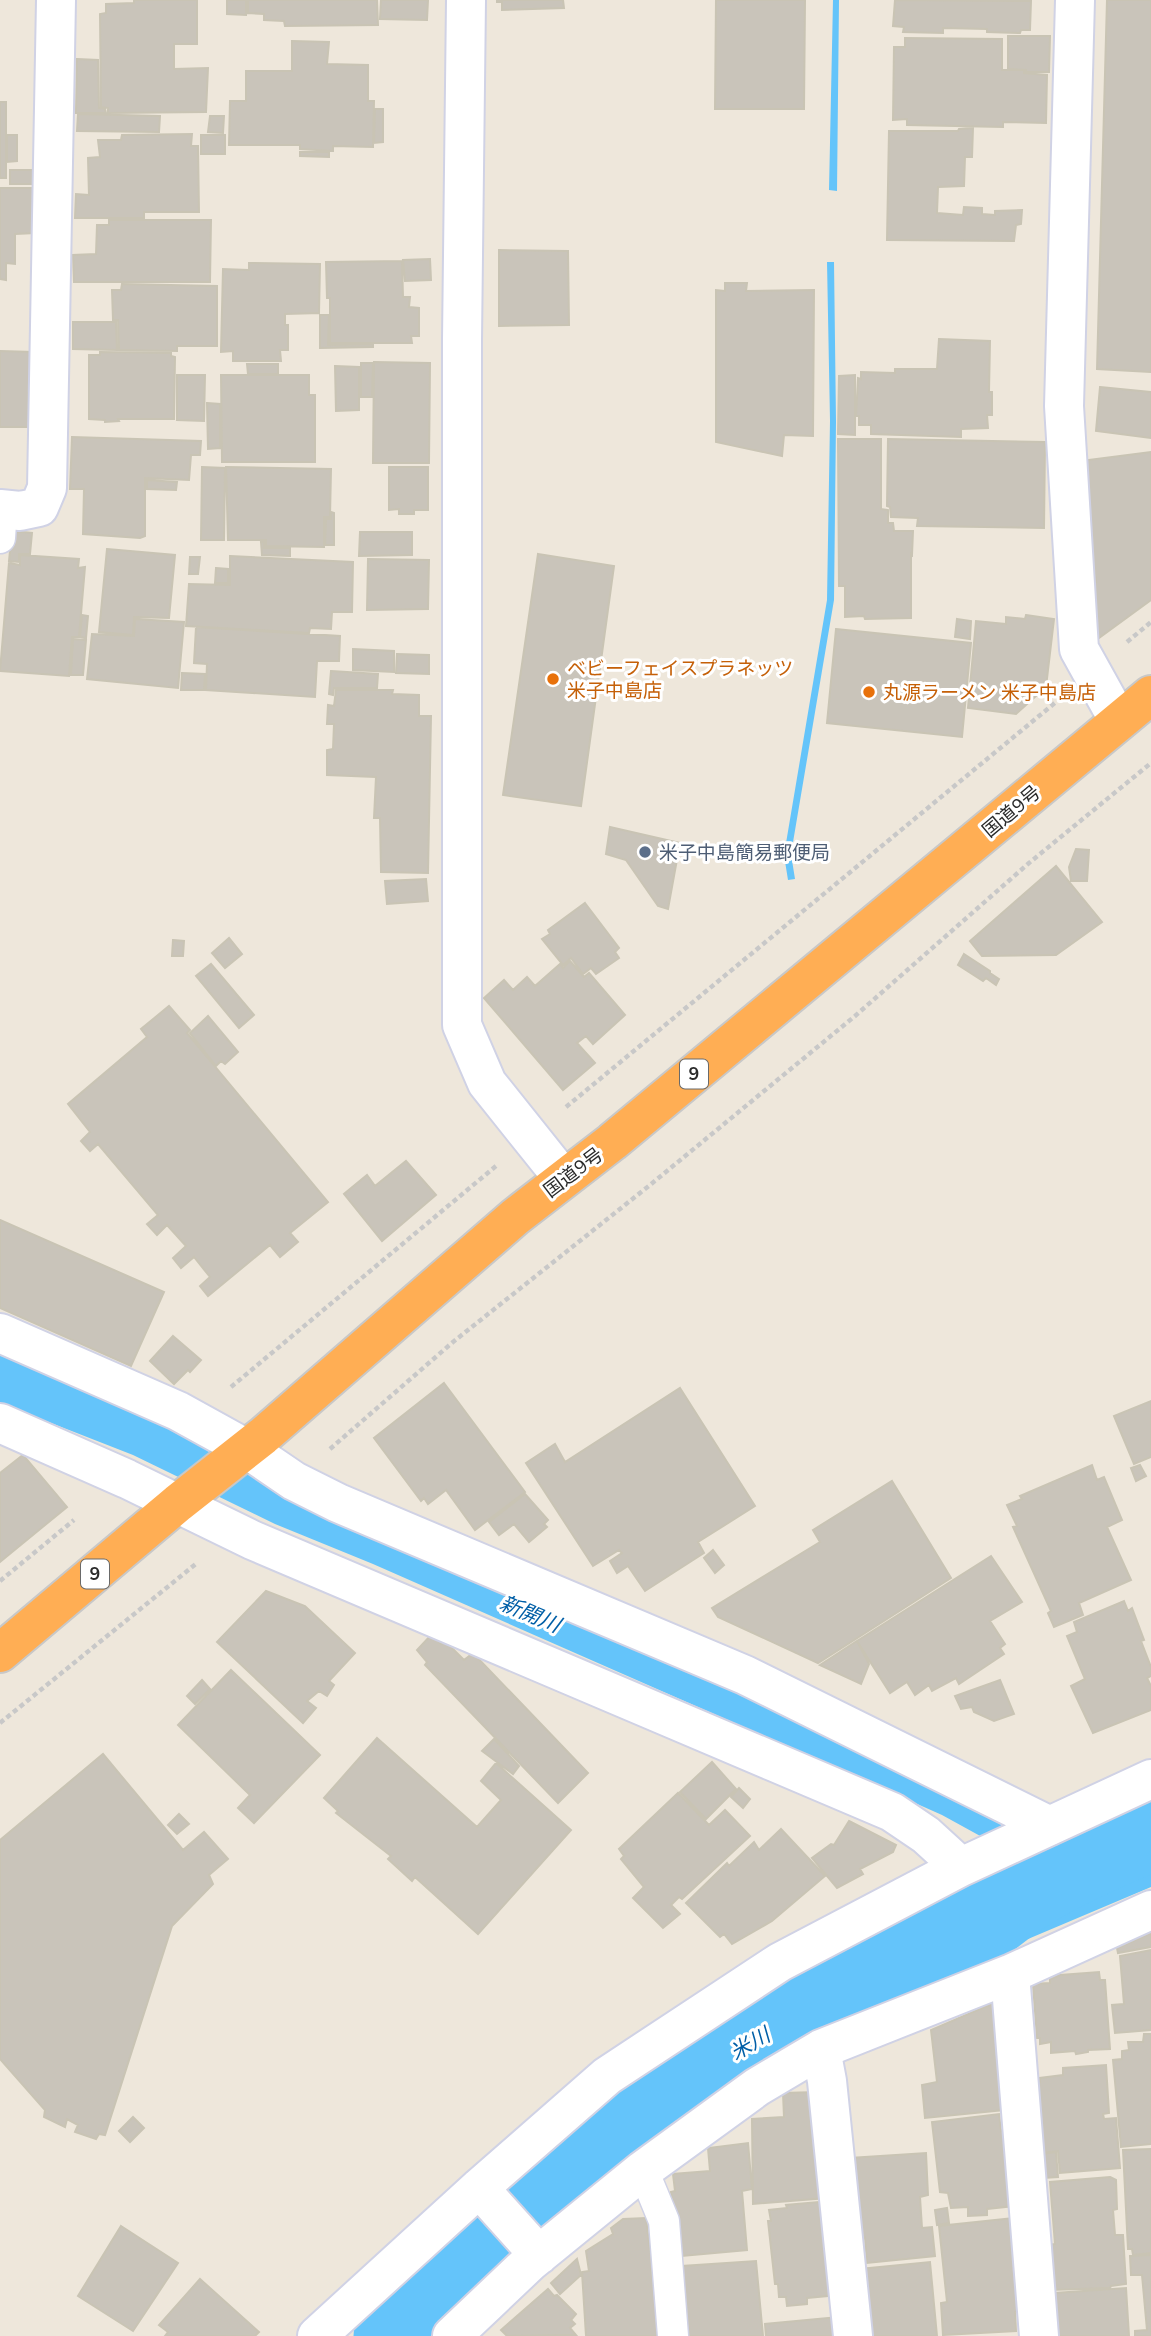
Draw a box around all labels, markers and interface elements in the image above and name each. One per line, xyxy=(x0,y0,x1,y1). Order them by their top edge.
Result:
place label: ベビーフェイスプラネッツ 米子中島店 xyxy=(567,656,793,704)
marker: ベビーフェイスプラネッツ 米子中島店 xyxy=(545,671,561,687)
place label: 丸源ラーメン 米子中島店 xyxy=(883,680,1096,706)
marker: 丸源ラーメン 米子中島店 xyxy=(861,684,877,700)
street label: 国道9号 xyxy=(977,780,1046,844)
place label: 米子中島簡易郵便局 xyxy=(659,840,830,866)
marker: 米子中島簡易郵便局 xyxy=(637,844,653,860)
road number: 9 xyxy=(680,1059,708,1088)
street label: 国道9号 xyxy=(538,1142,609,1204)
road number: 9 xyxy=(81,1560,109,1588)
water label: 新開川 xyxy=(496,1589,566,1640)
water label: 米川 xyxy=(725,2020,777,2067)

